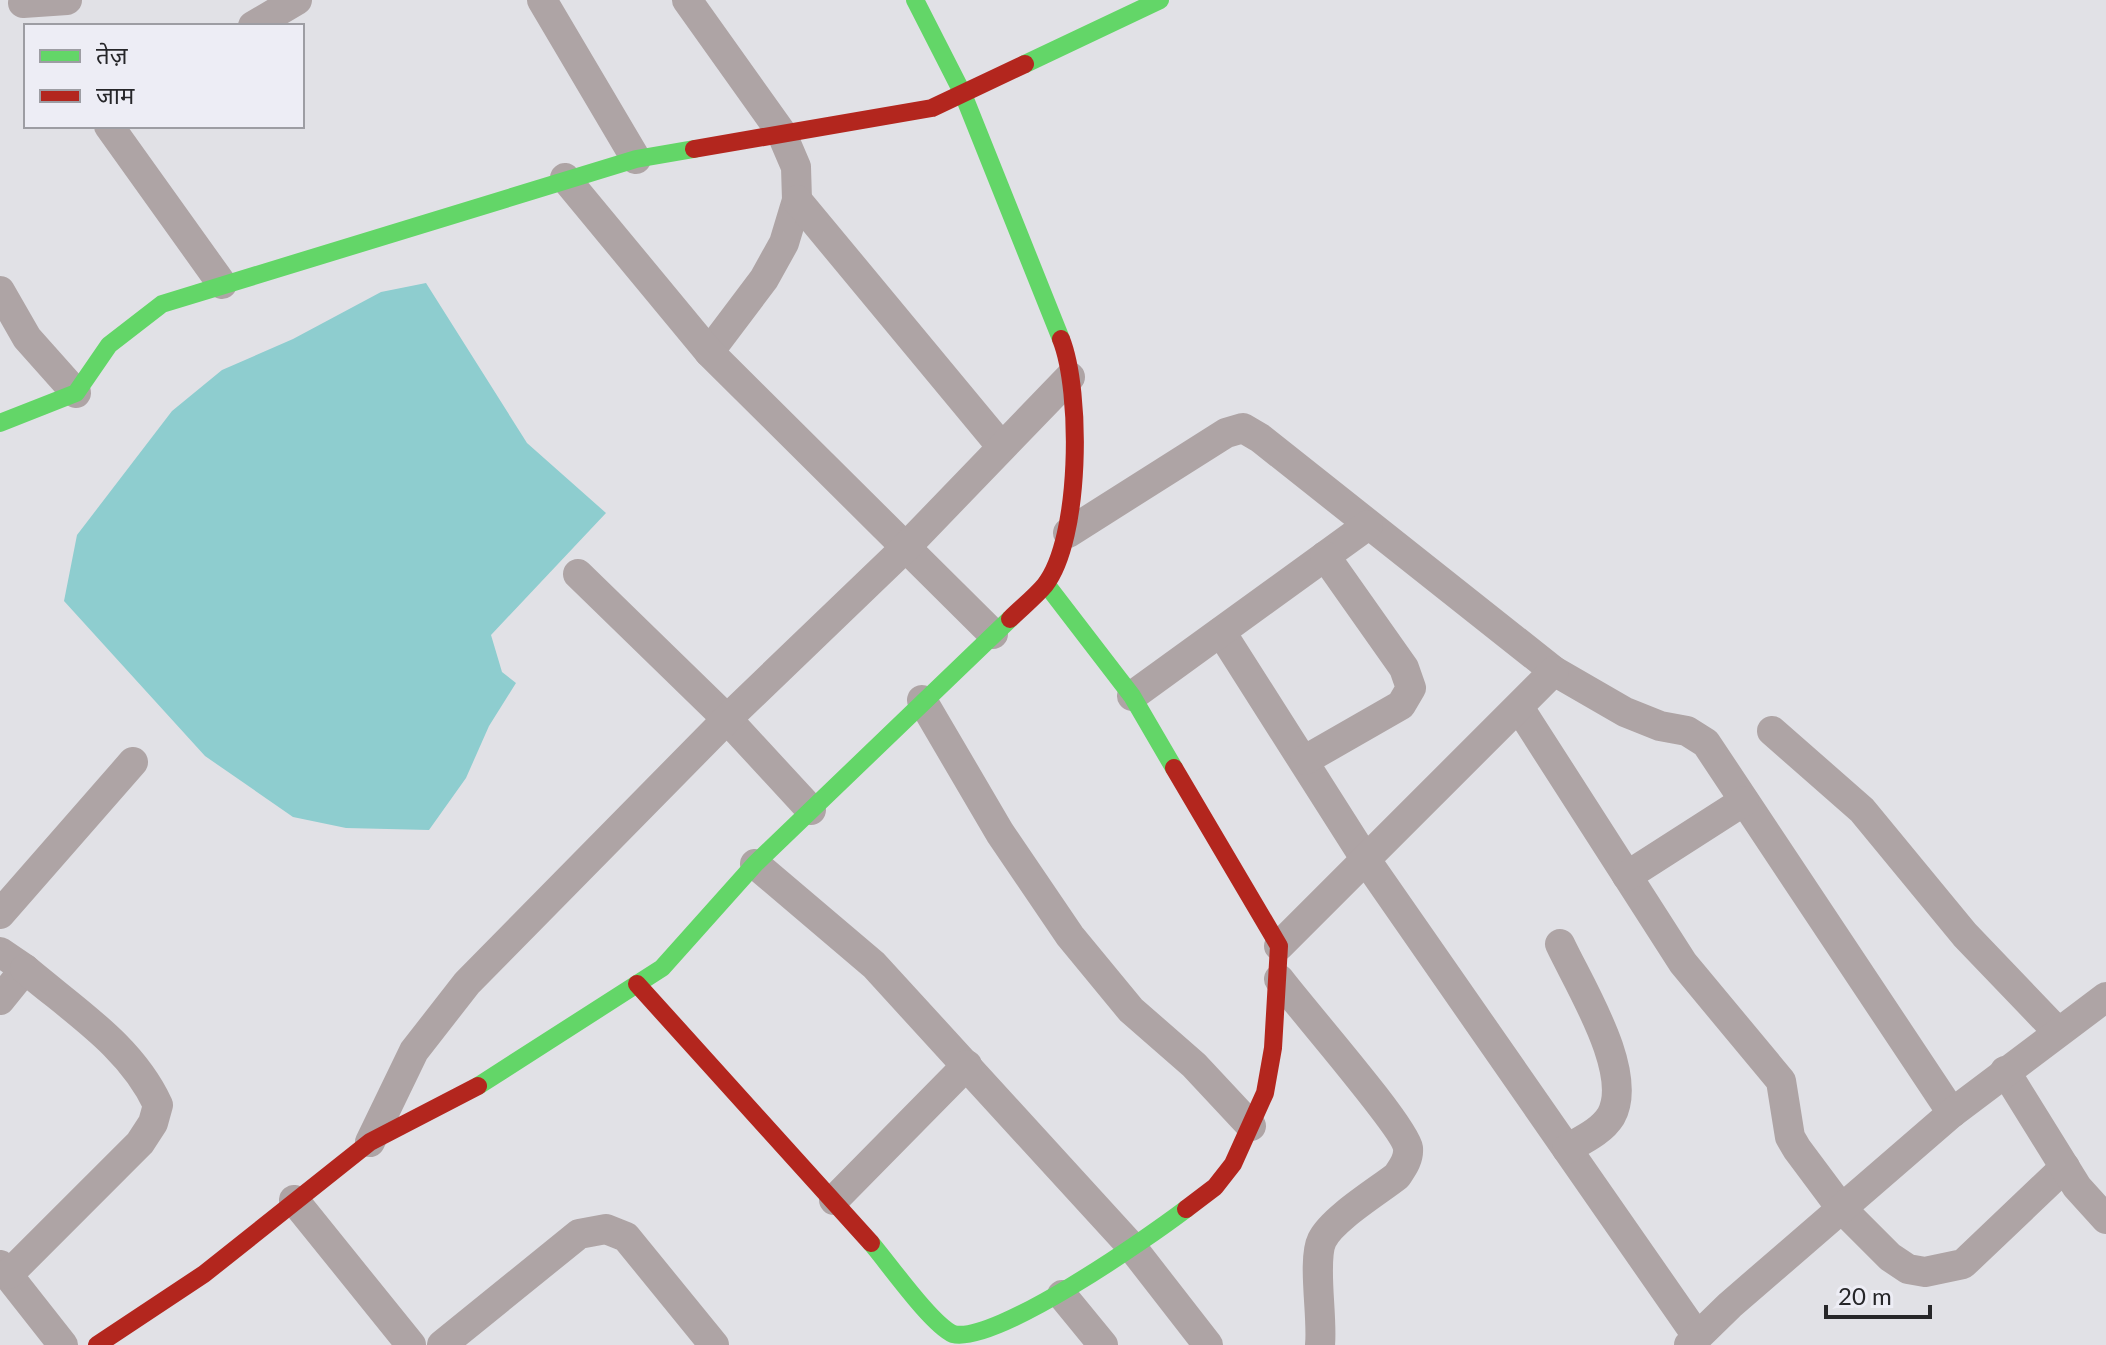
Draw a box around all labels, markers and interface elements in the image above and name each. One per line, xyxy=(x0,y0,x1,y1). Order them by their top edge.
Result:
legend xyxy=(24,24,304,128)
text: तेज़ xyxy=(96,40,129,69)
text: जाम xyxy=(96,80,135,109)
scale bar xyxy=(1826,1269,1930,1319)
text: 20 m xyxy=(1838,1281,1892,1310)

